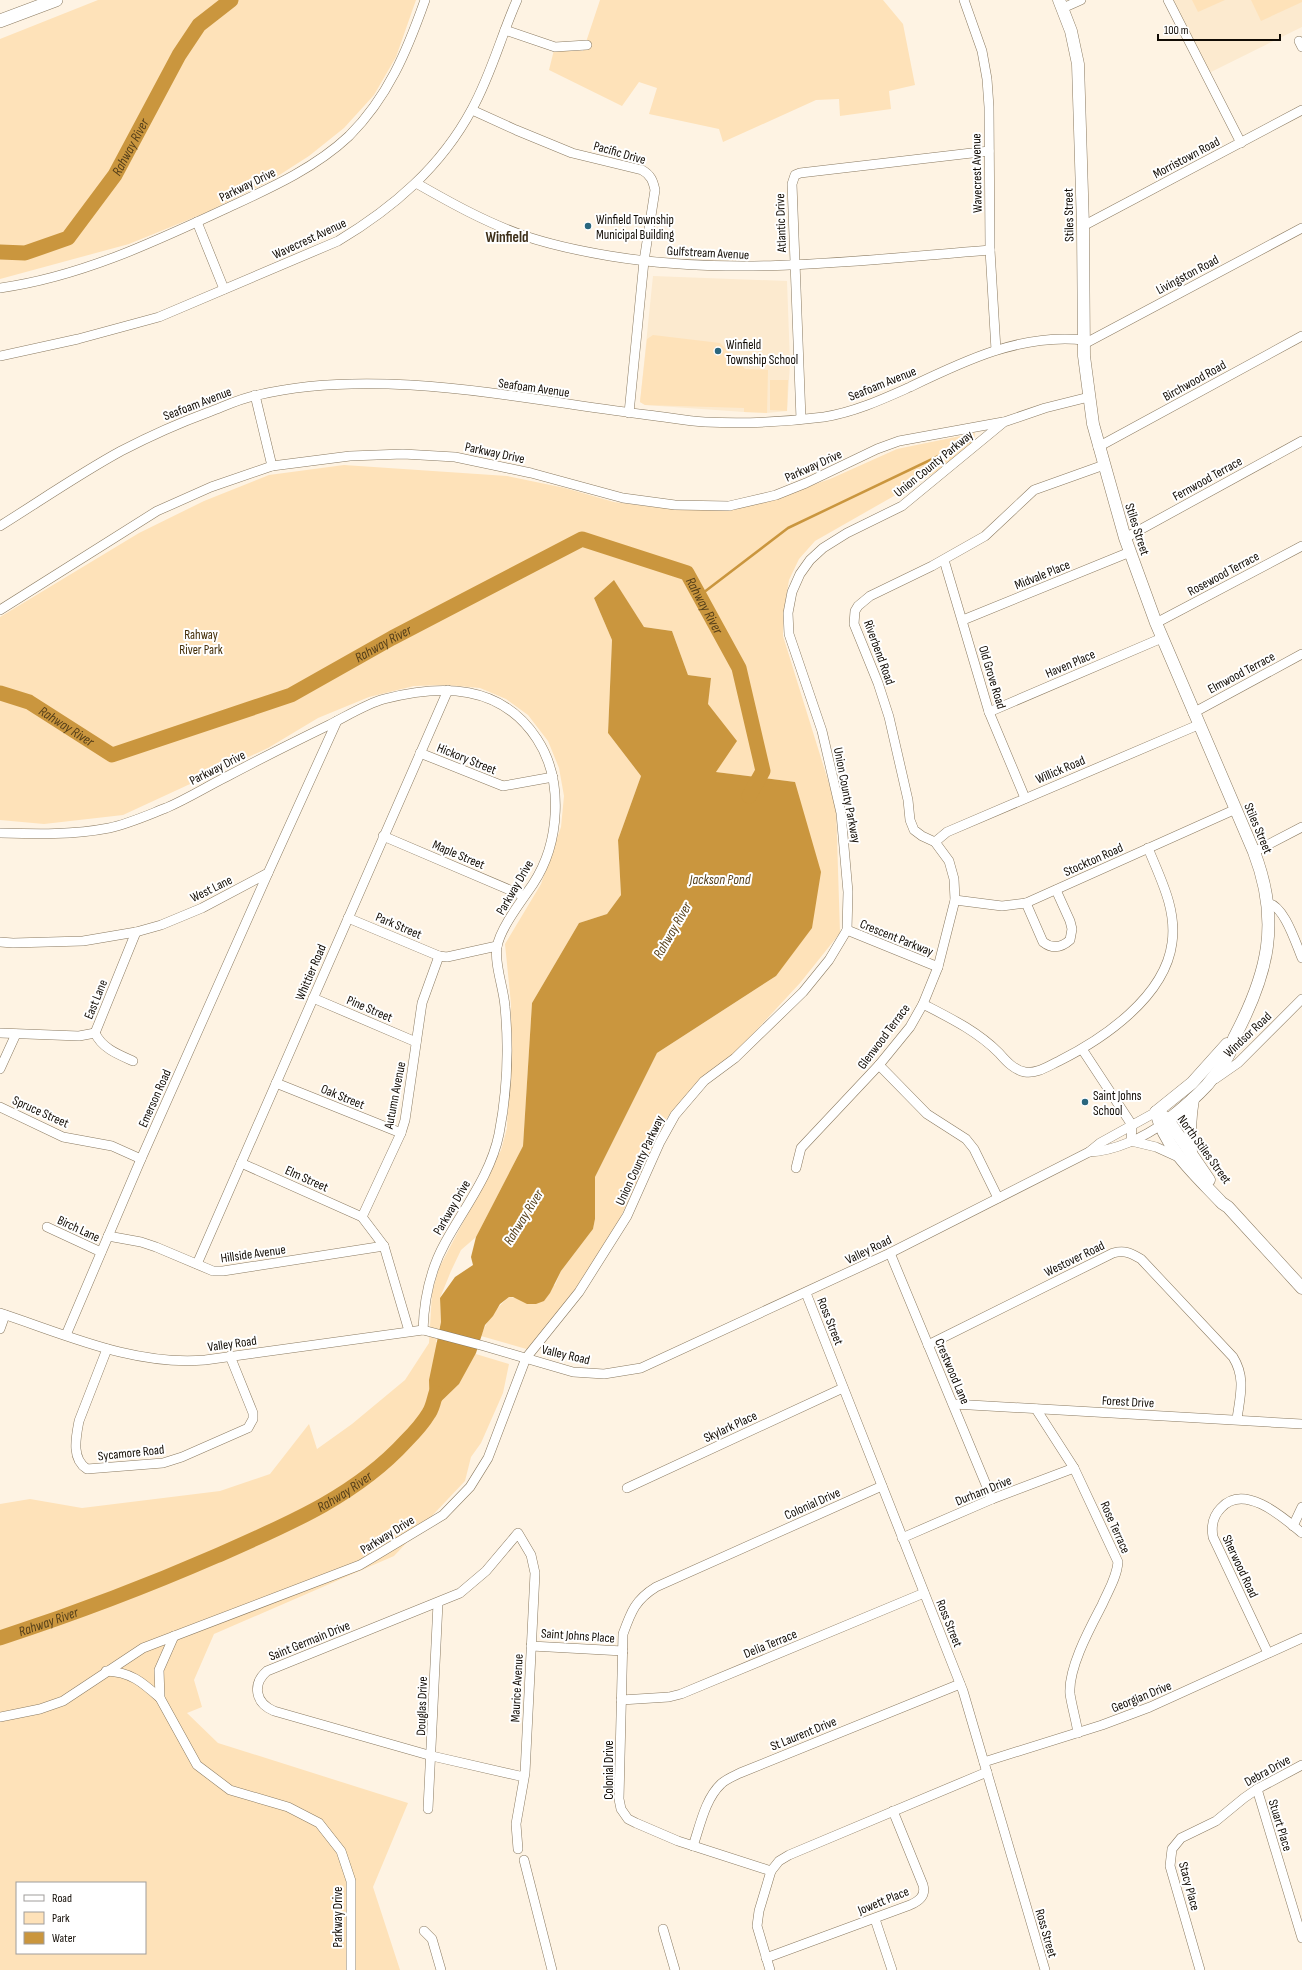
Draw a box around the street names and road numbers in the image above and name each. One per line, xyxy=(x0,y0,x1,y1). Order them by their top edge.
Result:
street label: Wavecrest Avenue xyxy=(968,133,986,213)
street label: Morristown Road xyxy=(1150,134,1223,182)
street label: Pacific Drive xyxy=(592,138,648,168)
street label: Parkway Drive xyxy=(217,164,278,205)
street label: Stiles Street xyxy=(1061,188,1077,242)
street label: Atlantic Drive xyxy=(772,193,790,254)
street label: Wavecrest Avenue xyxy=(270,215,349,263)
street label: Gulfstream Avenue xyxy=(666,243,750,263)
street label: Livingston Road xyxy=(1153,252,1222,298)
street label: Birchwood Road xyxy=(1160,357,1229,405)
street label: Seafoam Avenue xyxy=(846,363,919,405)
street label: Seafoam Avenue xyxy=(497,375,571,401)
street label: Seafoam Avenue xyxy=(161,384,234,424)
street label: Union County Parkway xyxy=(891,427,976,501)
street label: Parkway Drive xyxy=(463,439,526,467)
street label: Parkway Drive xyxy=(782,446,844,486)
street label: Fernwood Terrace xyxy=(1170,453,1245,505)
street label: Stiles Street xyxy=(1121,501,1153,557)
street label: Rosewood Terrace xyxy=(1185,548,1262,599)
street label: Midvale Place xyxy=(1012,557,1072,593)
street label: Riverbend Road xyxy=(860,618,898,687)
street label: Old Grove Road xyxy=(975,644,1009,711)
street label: Haven Place xyxy=(1043,646,1098,682)
street label: Elmwood Terrace xyxy=(1205,648,1278,697)
street label: Hickory Street xyxy=(435,740,499,778)
street label: Union County Parkway xyxy=(830,746,864,844)
street label: Parkway Drive xyxy=(187,747,248,789)
street label: Willick Road xyxy=(1033,752,1088,788)
street label: Stiles Street xyxy=(1240,801,1276,856)
street label: Maple Street xyxy=(430,837,487,873)
street label: Stockton Road xyxy=(1061,840,1126,880)
street label: Parkway Drive xyxy=(493,857,537,918)
street label: West Lane xyxy=(188,872,235,906)
street label: Park Street xyxy=(373,909,424,943)
street label: Crescent Parkway xyxy=(858,916,936,960)
street label: Whittier Road xyxy=(292,942,330,1003)
street label: East Lane xyxy=(81,977,111,1022)
street label: Pine Street xyxy=(344,992,395,1026)
street label: Glenwood Terrace xyxy=(854,1001,914,1072)
street label: Windsor Road xyxy=(1221,1009,1275,1061)
street label: Autumn Avenue xyxy=(380,1060,409,1131)
street label: Emerson Road xyxy=(135,1067,175,1130)
street label: Oak Street xyxy=(318,1081,367,1113)
street label: Spruce Street xyxy=(10,1092,71,1131)
street label: North Stiles Street xyxy=(1174,1112,1235,1187)
street label: Union County Parkway xyxy=(612,1113,668,1208)
street label: Elm Street xyxy=(282,1162,331,1196)
street label: Parkway Drive xyxy=(430,1177,474,1238)
street label: Birch Lane xyxy=(55,1212,102,1246)
street label: Valley Road xyxy=(843,1232,894,1268)
street label: Westover Road xyxy=(1042,1237,1107,1280)
street label: Hillside Avenue xyxy=(220,1242,287,1266)
street label: Ross Street xyxy=(813,1295,847,1348)
street label: Valley Road xyxy=(207,1333,258,1355)
street label: Crestwood Lane xyxy=(931,1336,973,1407)
street label: Valley Road xyxy=(540,1342,592,1368)
street label: Forest Drive xyxy=(1101,1393,1154,1411)
street label: Skylark Place xyxy=(701,1408,760,1446)
street label: Sycamore Road xyxy=(97,1442,165,1464)
street label: Durham Drive xyxy=(953,1472,1014,1509)
street label: Colonial Drive xyxy=(782,1484,843,1523)
street label: Rose Terrace xyxy=(1096,1499,1134,1556)
street label: Parkway Drive xyxy=(357,1512,418,1558)
street label: Sherwood Road xyxy=(1219,1532,1262,1600)
street label: Ross Street xyxy=(932,1597,966,1650)
street label: Saint Germain Drive xyxy=(266,1617,352,1664)
street label: Saint Johns Place xyxy=(541,1625,615,1647)
street label: Delia Terrace xyxy=(741,1626,799,1662)
street label: Maurice Avenue xyxy=(507,1653,527,1723)
street label: Douglas Drive xyxy=(413,1676,431,1736)
street label: Georgian Drive xyxy=(1109,1678,1174,1716)
street label: St Laurent Drive xyxy=(768,1713,839,1754)
street label: Colonial Drive xyxy=(601,1740,617,1800)
street label: Debra Drive xyxy=(1242,1752,1293,1790)
street label: Stuart Place xyxy=(1265,1798,1295,1853)
street label: Stacy Place xyxy=(1175,1860,1203,1912)
street label: Jowett Place xyxy=(855,1883,911,1919)
street label: Parkway Drive xyxy=(330,1887,346,1947)
street label: Ross Street xyxy=(1031,1907,1061,1960)

